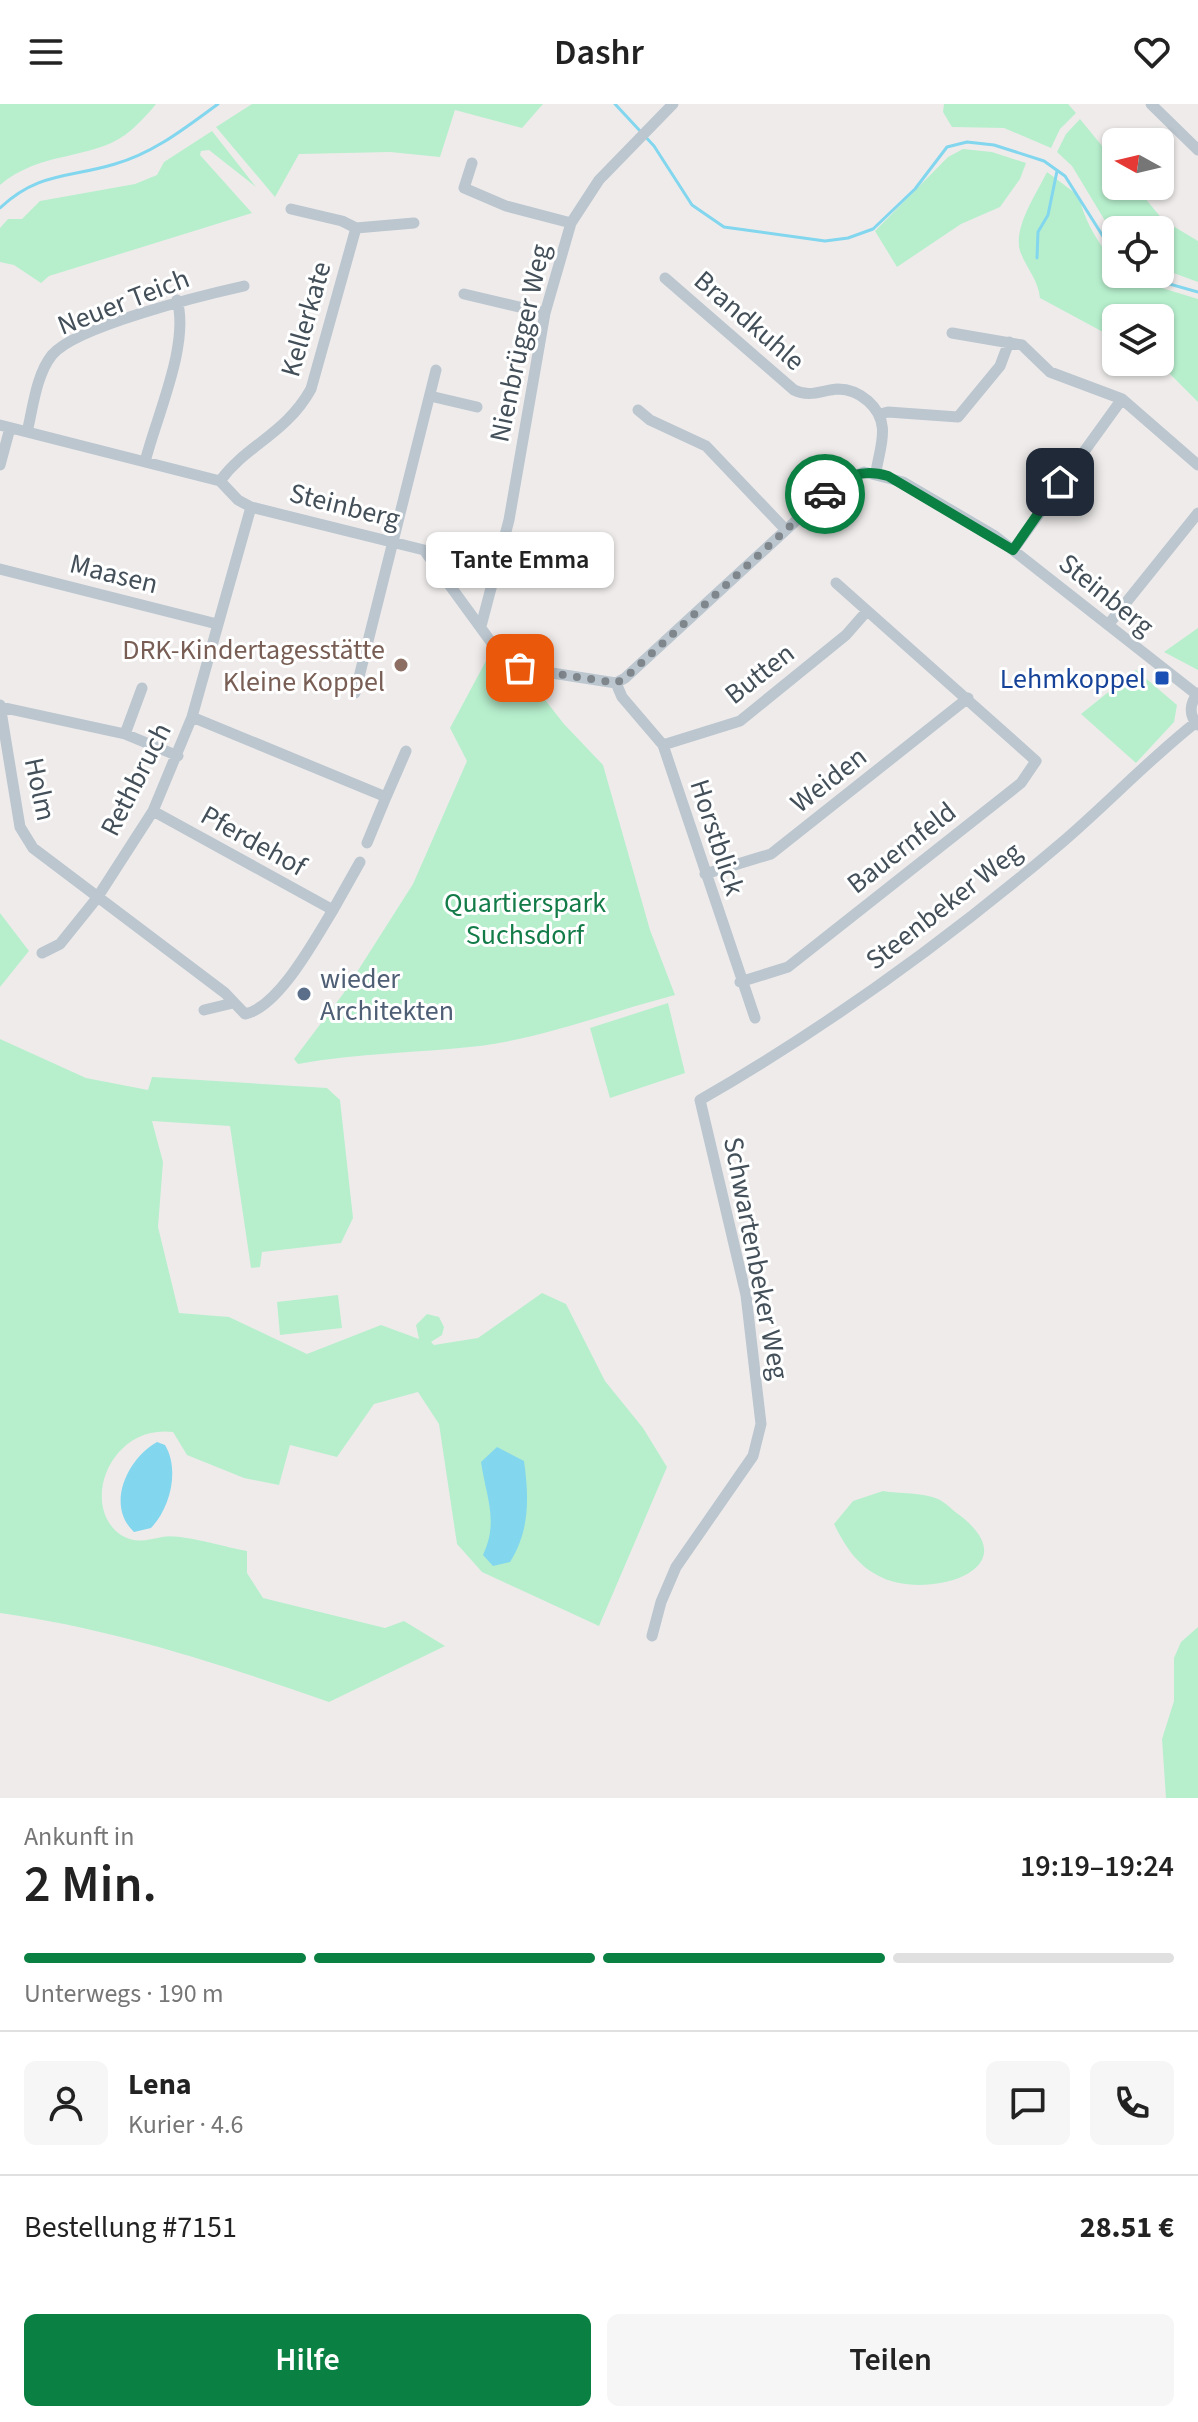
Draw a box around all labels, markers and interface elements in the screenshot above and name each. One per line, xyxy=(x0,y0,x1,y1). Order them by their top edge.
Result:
text: Dashr xyxy=(554,27,644,78)
icon: menu xyxy=(24,30,68,74)
icon: heart xyxy=(1130,30,1174,74)
north arrow xyxy=(1102,128,1174,200)
map controls xyxy=(1102,128,1174,376)
button: locate xyxy=(1102,216,1174,288)
street label: Nienbrügger Weg xyxy=(479,241,560,446)
street label: Kellerkate xyxy=(270,257,341,382)
street label: Neuer Teich xyxy=(52,258,195,345)
street label: Brandkuhle xyxy=(685,261,814,380)
button: layers xyxy=(1102,304,1174,376)
pin xyxy=(1026,448,1094,516)
courier xyxy=(785,454,865,534)
icon: home xyxy=(1038,460,1082,504)
icon: car xyxy=(803,472,847,516)
street label: Steinberg xyxy=(285,473,404,539)
callout: Tante Emma xyxy=(426,532,614,588)
text: Tante Emma xyxy=(451,541,590,578)
street label: Maasen xyxy=(65,544,162,604)
street label: Steinberg xyxy=(1050,544,1163,646)
place label: DRK-Kindertagesstätte Kleine Koppel xyxy=(122,630,385,702)
pin xyxy=(486,634,554,702)
street label: Butten xyxy=(716,634,803,714)
icon: bag xyxy=(498,646,542,690)
marker: DRK-Kindertagesstätte Kleine Koppel xyxy=(392,656,410,674)
place label: Lehmkoppel xyxy=(1000,659,1146,699)
marker: Lehmkoppel xyxy=(1153,669,1171,687)
street label: Rethbruch xyxy=(90,716,181,843)
street label: Weiden xyxy=(782,737,875,822)
street label: Holm xyxy=(14,754,66,825)
street label: Horstblick xyxy=(680,774,755,901)
street label: Bauernfeld xyxy=(838,792,965,903)
street label: Pferdehof xyxy=(194,795,314,887)
street label: Steenbeker Weg xyxy=(857,832,1030,979)
park label: Quartierspark Suchsdorf xyxy=(444,883,606,955)
place label: wieder Architekten xyxy=(320,959,454,1031)
marker: wieder Architekten xyxy=(295,985,313,1003)
street label: Schwartenbeker Weg xyxy=(713,1133,799,1383)
text: Ankunft in xyxy=(24,1818,134,1855)
text: 19:19–19:24 xyxy=(1020,1845,1174,1888)
text: 2 Min. xyxy=(24,1848,157,1922)
text: Unterwegs · 190 m xyxy=(24,1975,223,2012)
button: person xyxy=(24,2061,108,2145)
button: chat xyxy=(986,2061,1070,2145)
button: phone xyxy=(1090,2061,1174,2145)
text: Lena xyxy=(128,2063,192,2106)
text: Kurier · 4.6 xyxy=(128,2106,243,2143)
text: Bestellung #7151 xyxy=(24,2206,237,2249)
text: 28.51 € xyxy=(1080,2206,1174,2249)
button: Hilfe xyxy=(24,2314,591,2406)
button: Teilen xyxy=(607,2314,1174,2406)

